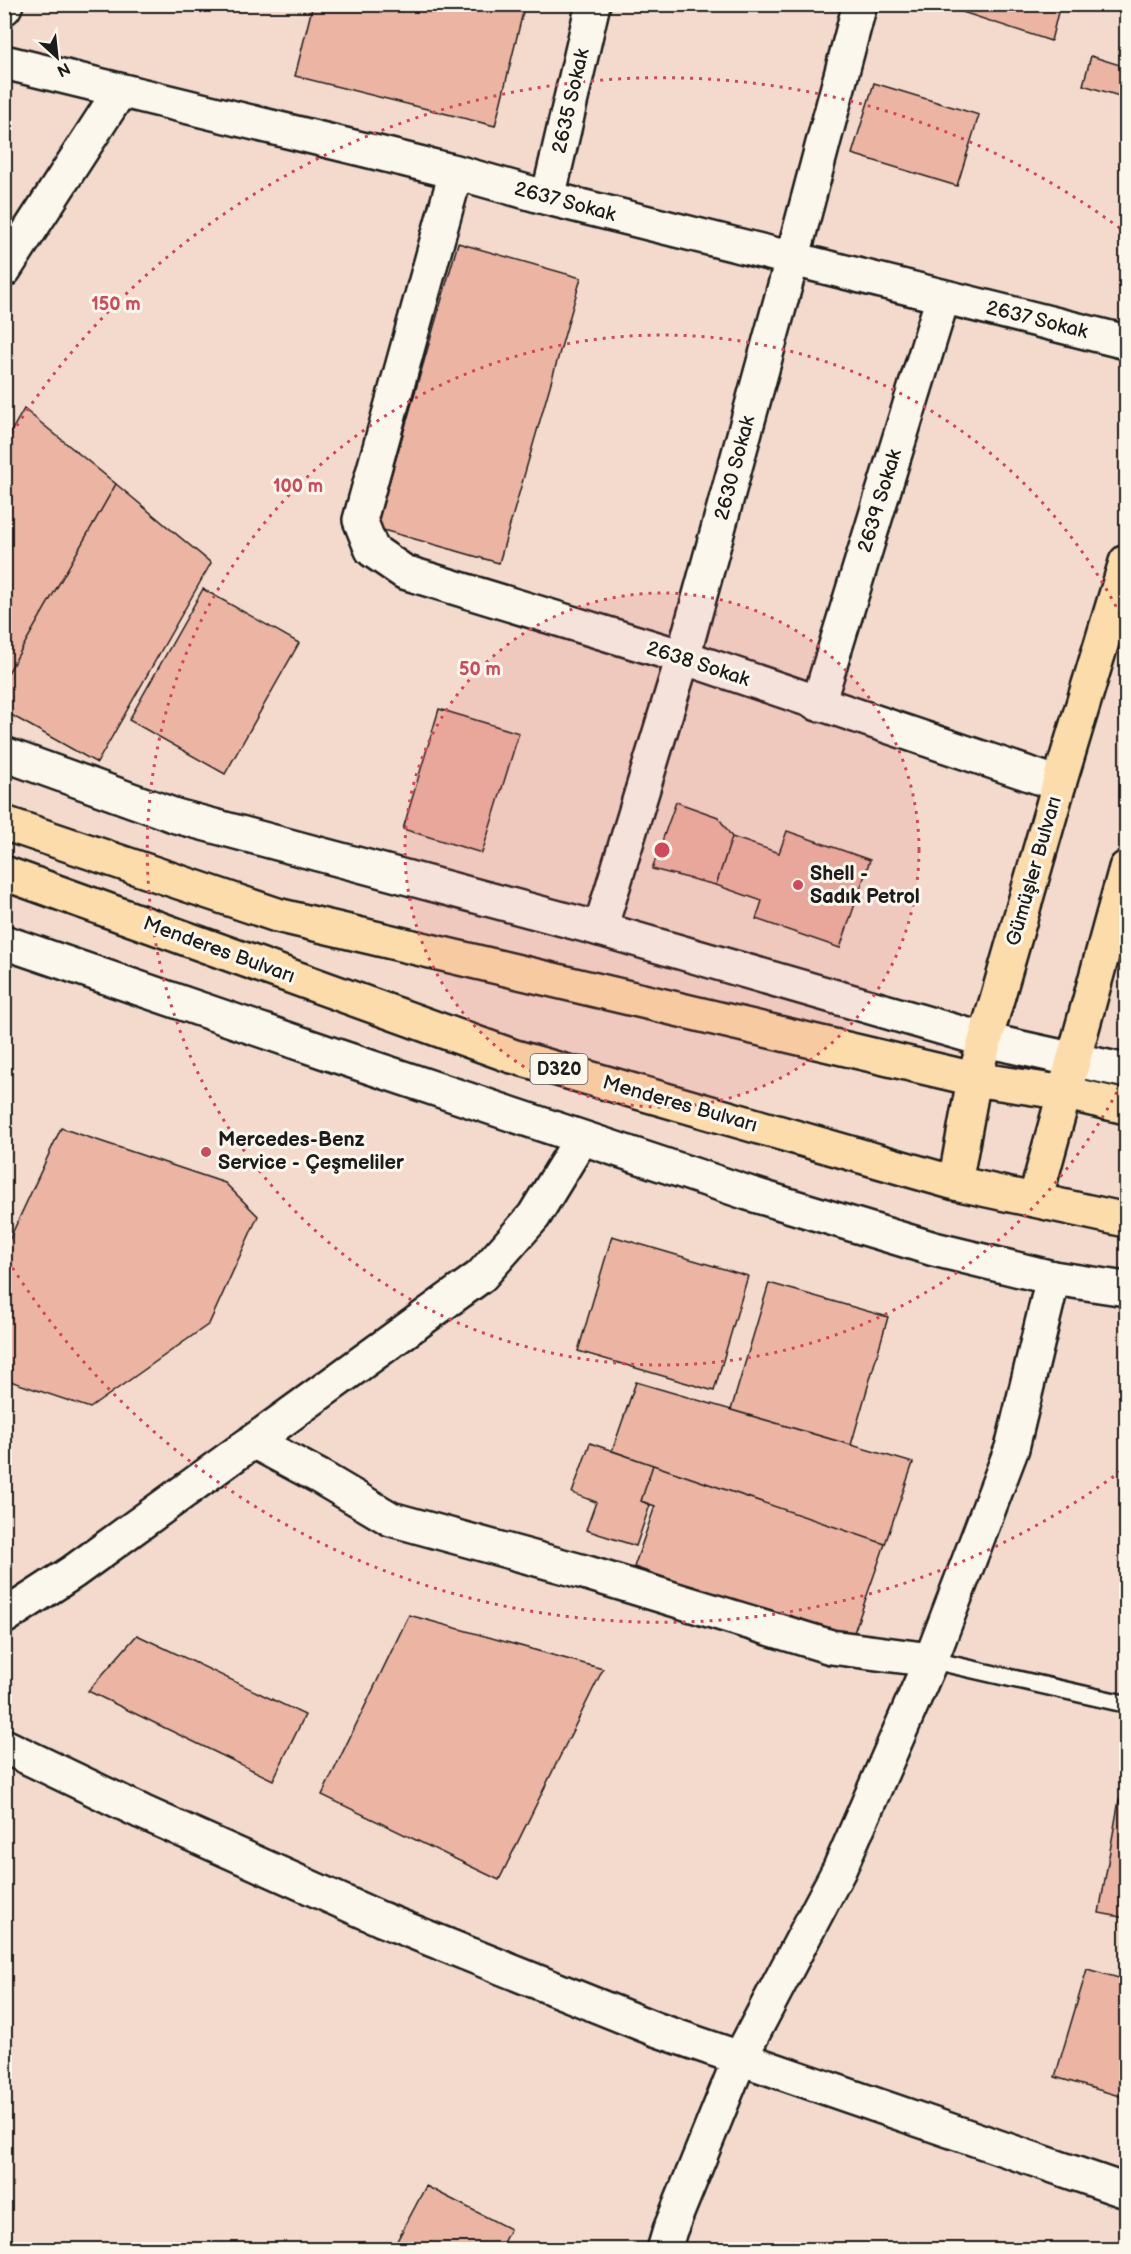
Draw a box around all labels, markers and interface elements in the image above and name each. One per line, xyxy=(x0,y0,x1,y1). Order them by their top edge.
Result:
north arrow xyxy=(27,27,87,87)
street label: 2635 Sokak xyxy=(547,46,595,156)
text: N xyxy=(53,58,73,80)
street label: 2637 Sokak xyxy=(512,177,619,227)
text: 150 m xyxy=(91,294,141,315)
street label: 2637 Sokak xyxy=(984,296,1091,344)
street label: 2630 Sokak xyxy=(710,413,761,523)
street label: 2639 Sokak xyxy=(853,446,907,556)
text: 100 m xyxy=(273,476,323,497)
street label: 2638 Sokak xyxy=(643,636,753,692)
text: 50 m xyxy=(459,659,501,680)
street label: Gümüşler Bulvarı xyxy=(1001,793,1067,949)
centre of rings xyxy=(652,840,672,860)
place label: Shell - Sadık Petrol xyxy=(810,862,920,909)
marker: Shell - Sadık Petrol xyxy=(791,878,805,892)
street label: Menderes Bulvarı xyxy=(140,911,298,989)
road number: D320 xyxy=(530,1054,588,1084)
street label: Menderes Bulvarı xyxy=(600,1070,760,1138)
place label: Mercedes-Benz Service - Çeşmeliler xyxy=(218,1128,405,1175)
marker: Mercedes-Benz Service - Çeşmeliler xyxy=(199,1145,213,1159)

